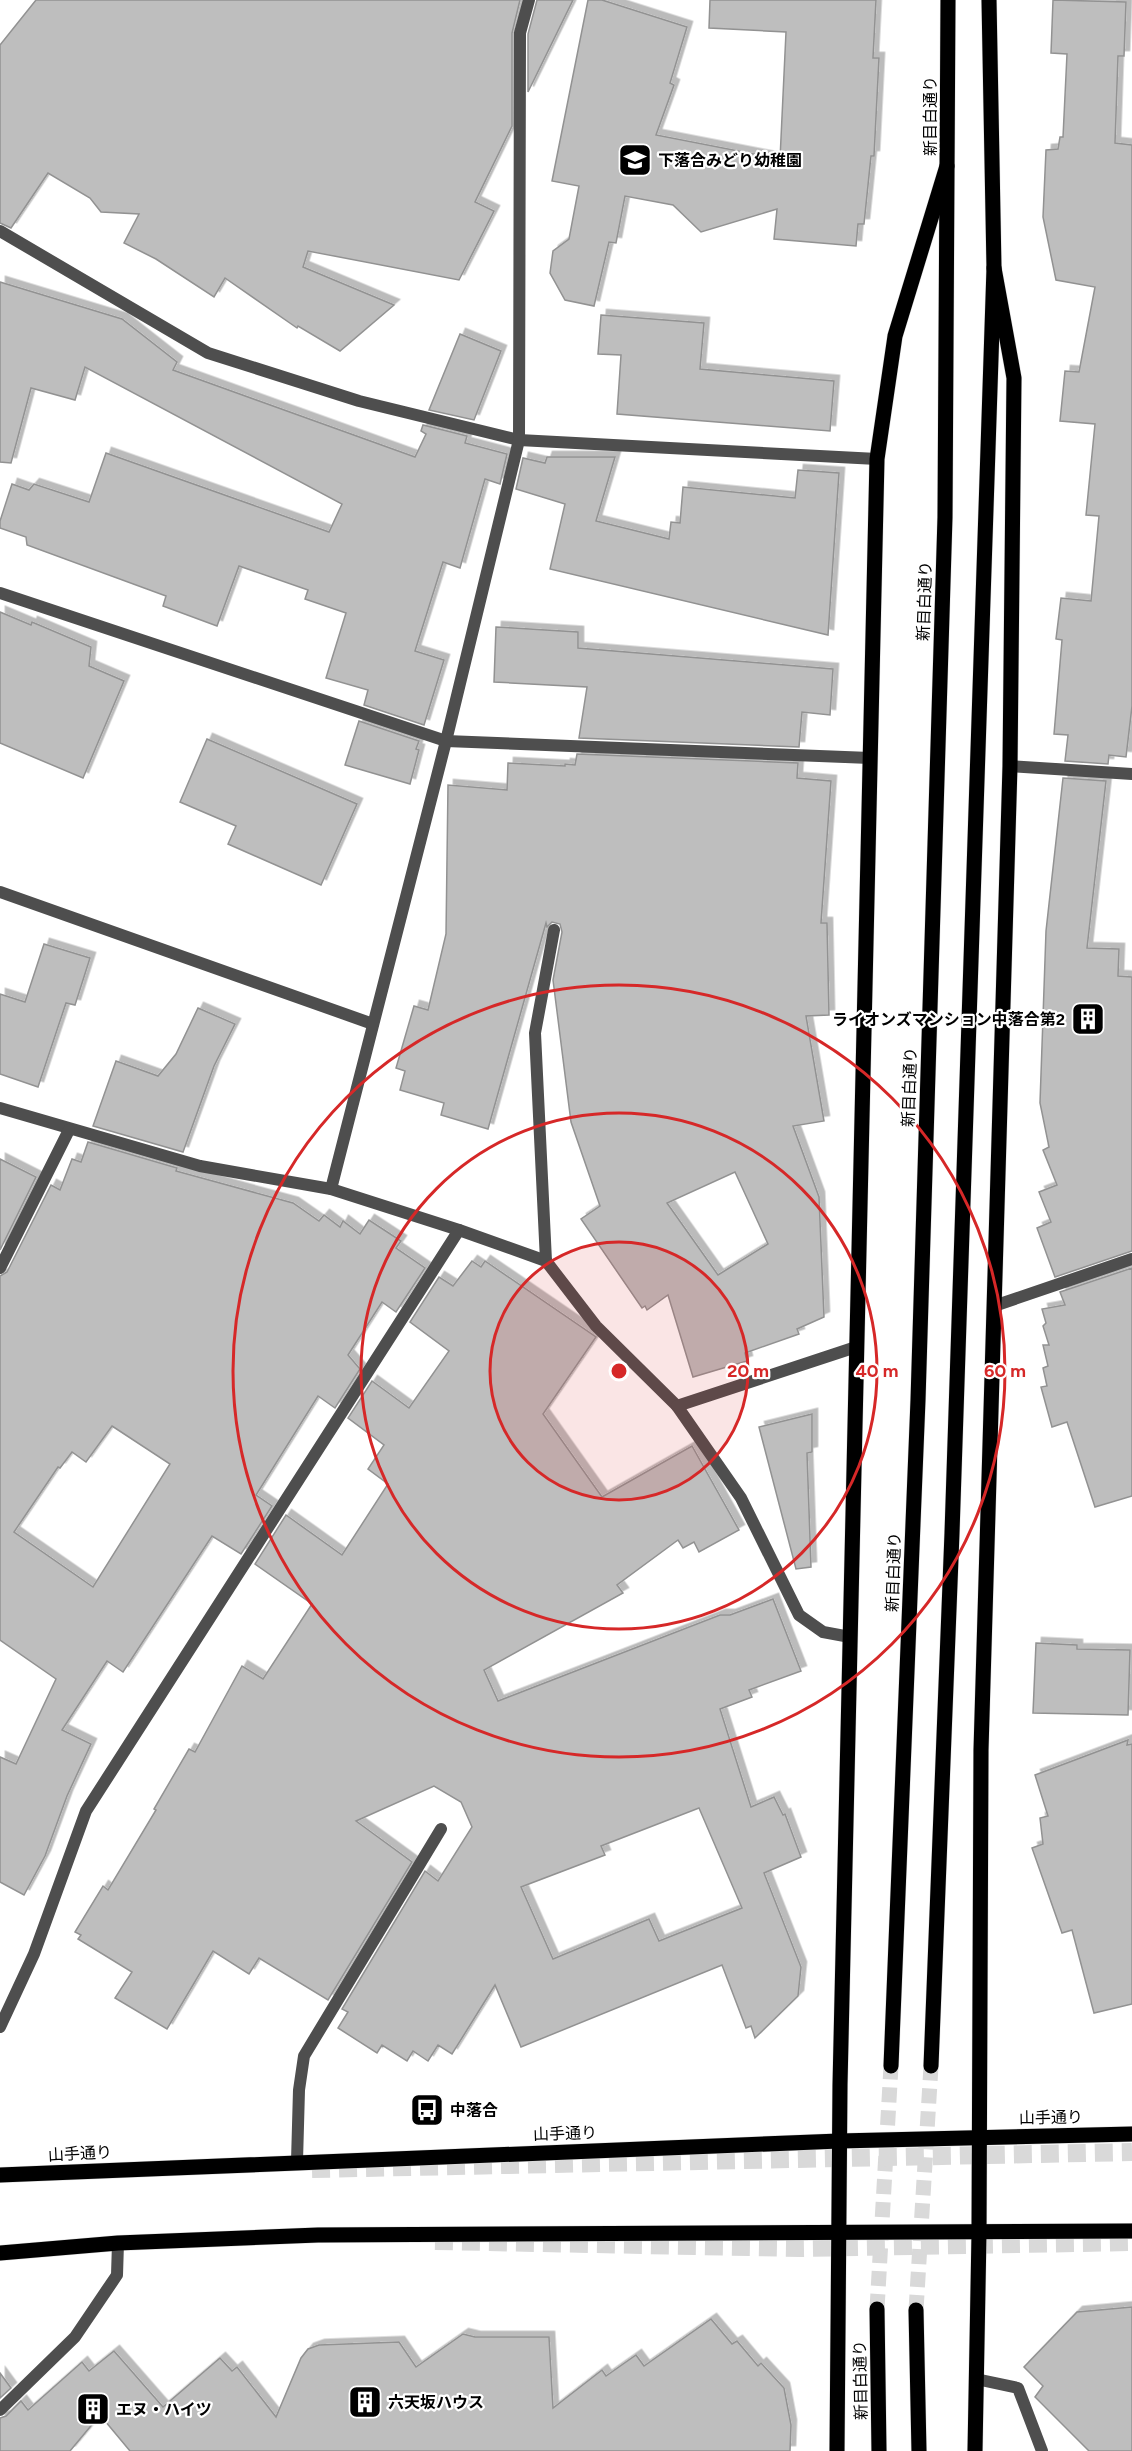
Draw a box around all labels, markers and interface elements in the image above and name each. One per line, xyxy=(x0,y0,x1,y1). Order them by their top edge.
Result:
street label: 新目白通り xyxy=(921,76,940,156)
school or university icon: 下落合みどり幼稚園 xyxy=(617,142,653,178)
place label: 下落合みどり幼稚園 xyxy=(658,151,802,170)
street label: 新目白通り xyxy=(914,561,935,641)
building icon: ライオンズマンション中落合第2 xyxy=(1070,1001,1106,1037)
place label: ライオンズマンション中落合第2 xyxy=(832,1010,1065,1029)
street label: 新目白通り xyxy=(899,1047,920,1127)
text: 20 m xyxy=(727,1360,769,1382)
text: 40 m xyxy=(855,1360,899,1382)
text: 60 m xyxy=(984,1360,1026,1382)
centre of rings xyxy=(609,1361,629,1381)
street label: 新目白通り xyxy=(883,1532,904,1612)
bus stop icon: 中落合 xyxy=(409,2092,445,2128)
place label: 中落合 xyxy=(450,2101,498,2120)
street label: 山手通り xyxy=(1019,2107,1083,2128)
street label: 山手通り xyxy=(533,2123,597,2144)
street label: 山手通り xyxy=(48,2142,112,2165)
street label: 新目白通り xyxy=(850,2340,871,2420)
building icon: 六天坂ハウス xyxy=(347,2384,383,2420)
building icon: エヌ・ハイツ xyxy=(75,2391,111,2427)
place label: 六天坂ハウス xyxy=(388,2393,484,2412)
place label: エヌ・ハイツ xyxy=(116,2400,212,2419)

